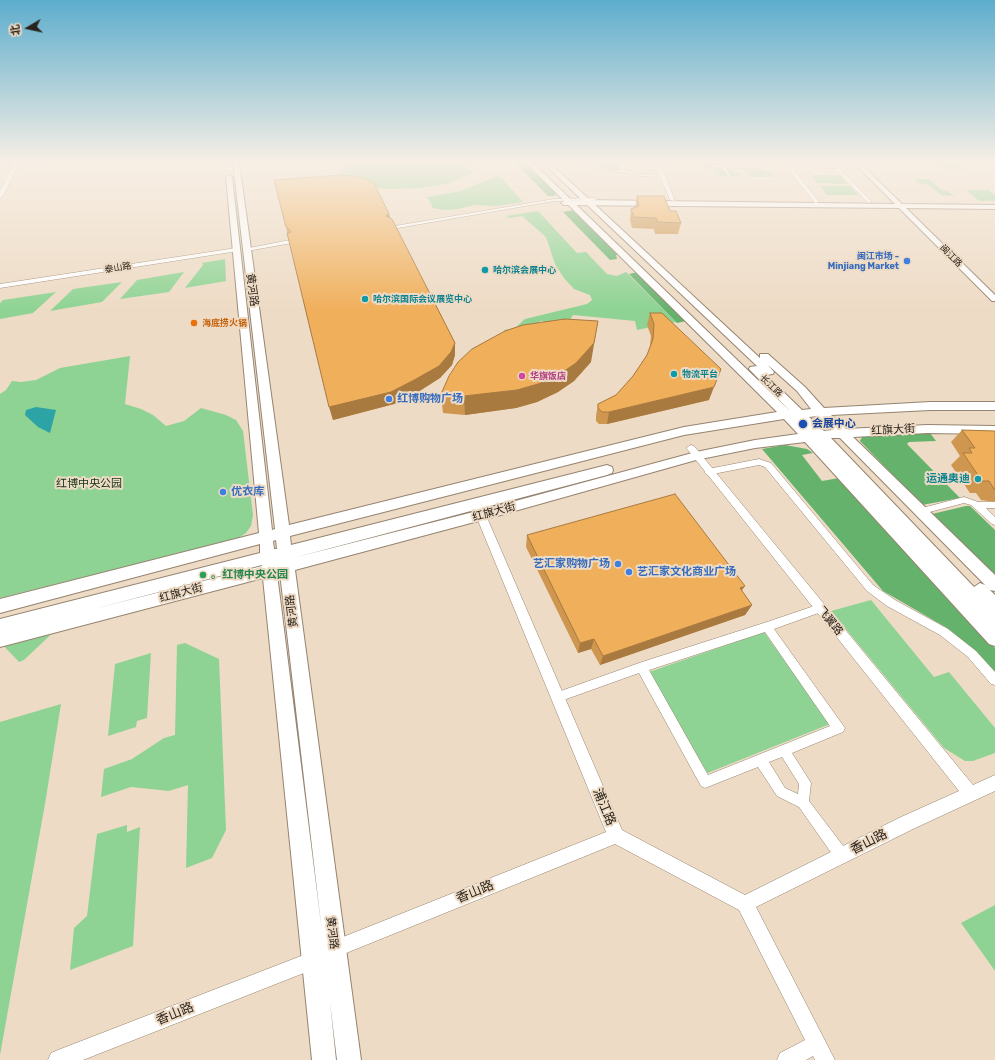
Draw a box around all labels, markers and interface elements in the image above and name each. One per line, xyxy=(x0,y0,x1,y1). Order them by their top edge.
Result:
north arrow xyxy=(8,8,48,48)
text: 北 xyxy=(8,24,23,36)
street label: 闽江路 xyxy=(938,243,964,269)
place label: 闽江市场 - Minjiang Market xyxy=(828,251,899,272)
marker: 闽江市场 - Minjiang Market xyxy=(902,256,912,266)
street label: 泰山路 xyxy=(104,261,132,275)
marker: 哈尔滨会展中心 xyxy=(480,265,490,275)
place label: 哈尔滨会展中心 xyxy=(493,265,556,275)
street label: 黄河路 xyxy=(243,273,261,307)
marker: 哈尔滨国际会议展览中心 xyxy=(360,294,370,304)
place label: 哈尔滨国际会议展览中心 xyxy=(373,294,472,304)
marker: 海底捞火锅 xyxy=(189,318,199,328)
place label: 海底捞火锅 xyxy=(202,318,247,328)
marker: 物流平台 xyxy=(669,369,679,379)
place label: 物流平台 xyxy=(682,369,718,379)
marker: 华旗饭店 xyxy=(517,371,527,381)
place label: 华旗饭店 xyxy=(530,371,566,381)
street label: 长江路 xyxy=(758,373,784,399)
place label: 红博购物广场 xyxy=(397,392,463,406)
marker: 红博购物广场 xyxy=(384,394,394,404)
place label: 会展中心 xyxy=(812,417,856,431)
marker: 会展中心 xyxy=(797,418,809,430)
street label: 红旗大街 xyxy=(871,422,915,438)
place label: 运通奥迪 xyxy=(926,472,970,486)
marker: 运通奥迪 xyxy=(973,474,983,484)
park label: 红博中央公园 xyxy=(56,477,122,491)
place label: 优衣库 xyxy=(231,485,264,499)
marker: 优衣库 xyxy=(218,487,228,497)
street label: 红旗大街 xyxy=(471,500,517,524)
place label: 艺汇家购物广场 xyxy=(533,557,610,571)
marker: 艺汇家购物广场 xyxy=(613,559,623,569)
place label: 艺汇家文化商业广场 xyxy=(637,565,736,579)
marker: 艺汇家文化商业广场 xyxy=(624,567,634,577)
place label: 。红博中央公园 xyxy=(211,568,288,582)
marker: 。红博中央公园 xyxy=(198,570,208,580)
street label: 红旗大街 xyxy=(158,581,204,605)
street label: 黄河路 xyxy=(283,594,301,628)
street label: 飞翼路 xyxy=(814,604,846,638)
street label: 浦江路 xyxy=(589,786,619,828)
street label: 香山路 xyxy=(848,826,890,858)
street label: 香山路 xyxy=(454,877,496,907)
street label: 黄河路 xyxy=(323,916,341,950)
street label: 香山路 xyxy=(154,999,196,1029)

